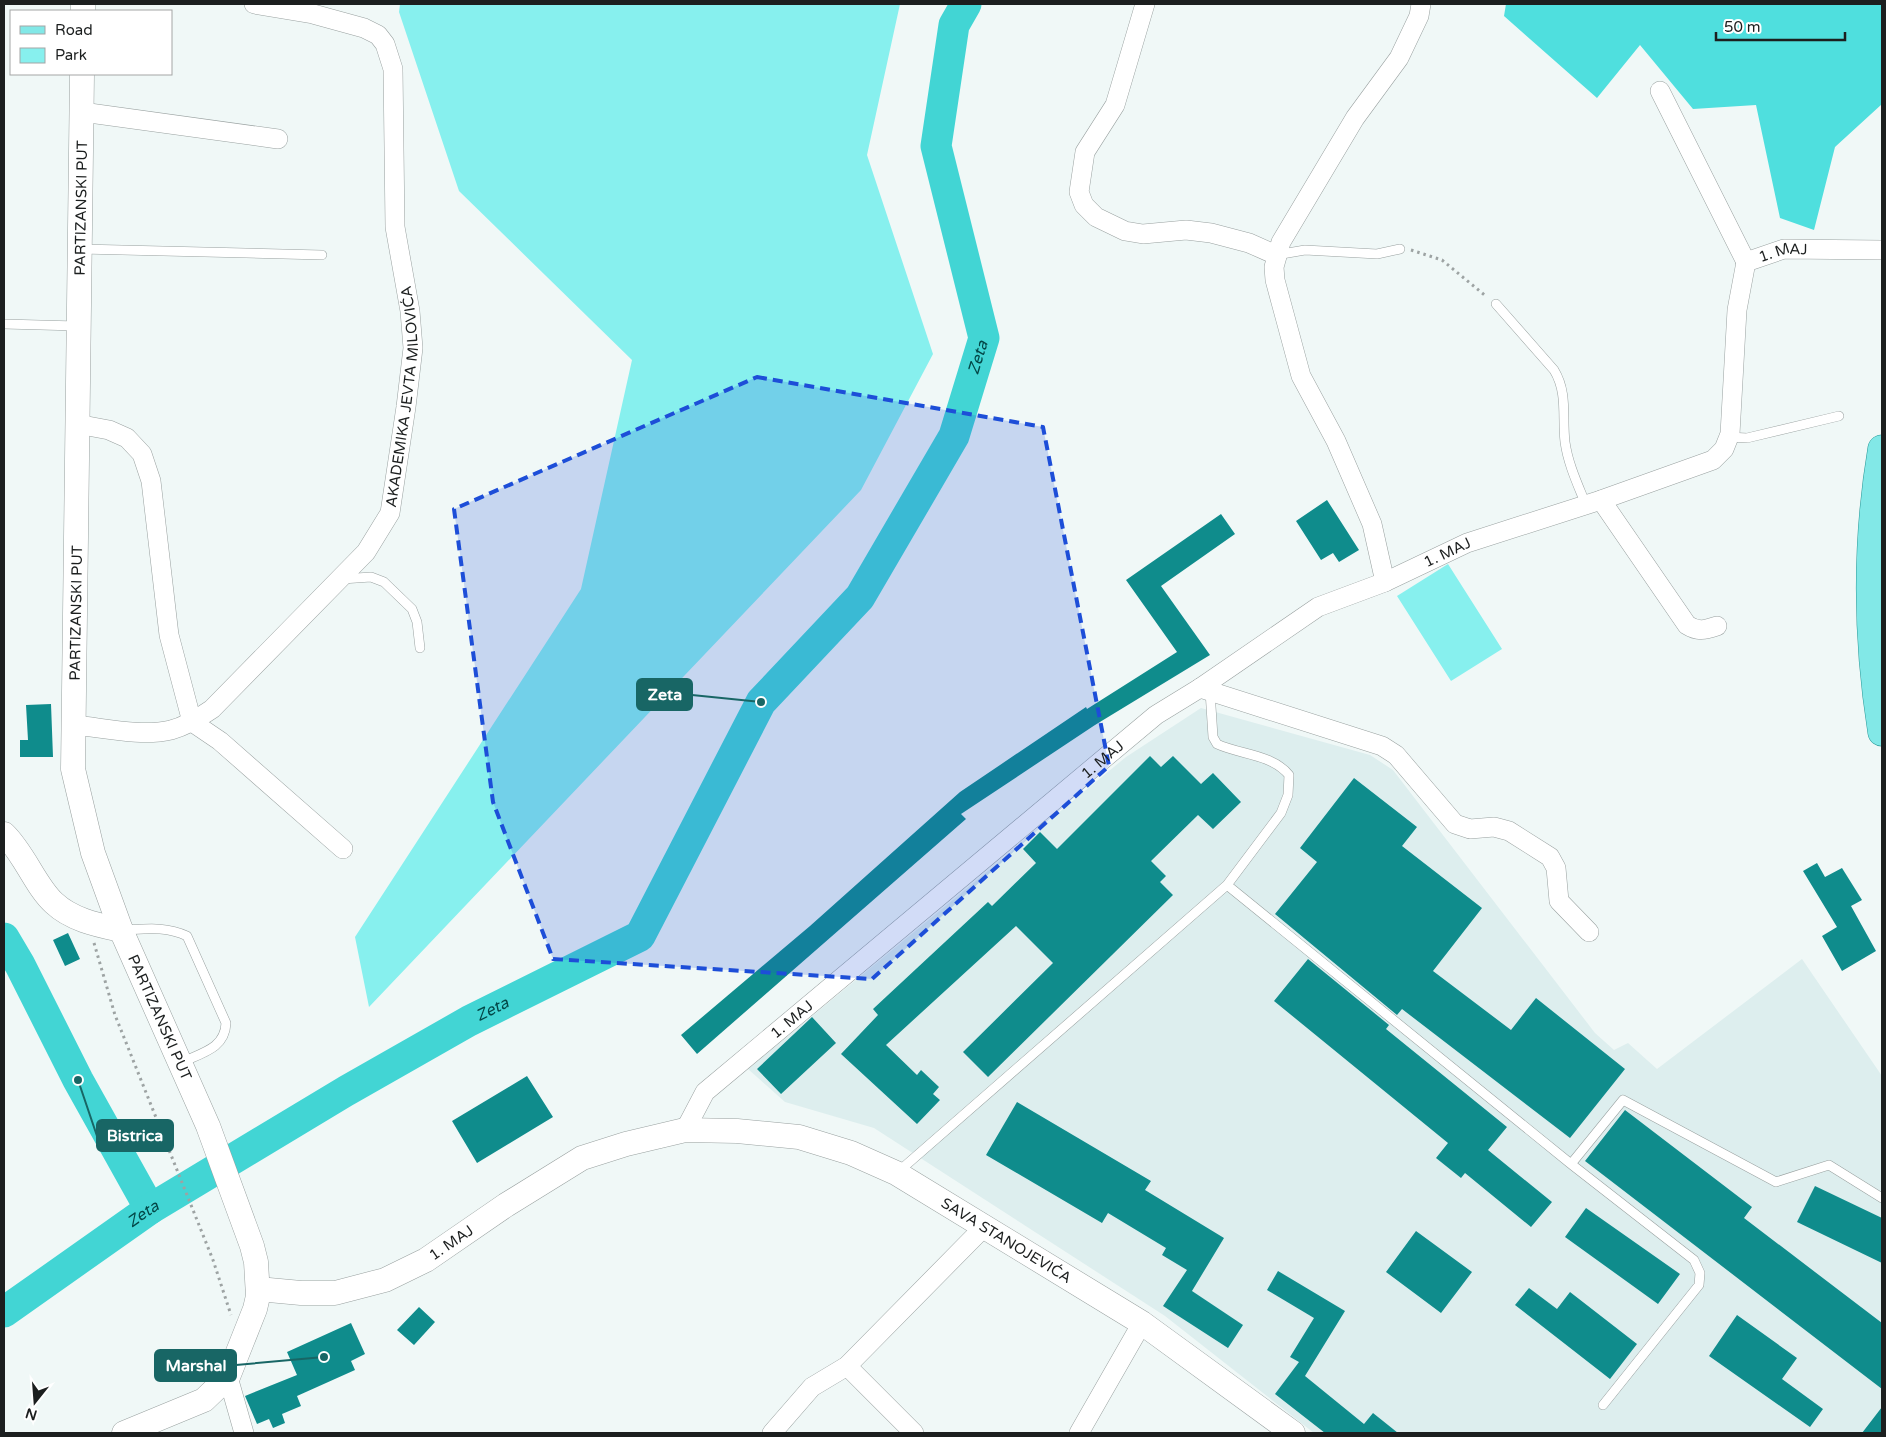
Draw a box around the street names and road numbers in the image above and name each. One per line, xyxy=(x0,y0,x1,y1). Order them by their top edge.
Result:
street label: PARTIZANSKI PUT xyxy=(71,140,91,276)
street label: 1. MAJ xyxy=(1756,239,1808,266)
street label: AKADEMIKA JEVTA MILOVIĆA xyxy=(382,285,422,509)
street label: 1. MAJ xyxy=(1421,534,1474,571)
street label: PARTIZANSKI PUT xyxy=(66,545,86,681)
street label: 1. MAJ xyxy=(1078,737,1127,783)
street label: PARTIZANSKI PUT xyxy=(124,952,196,1083)
street label: 1. MAJ xyxy=(767,997,817,1042)
street label: SAVA STANOJEVIĆA xyxy=(938,1194,1075,1287)
street label: 1. MAJ xyxy=(425,1221,477,1264)

